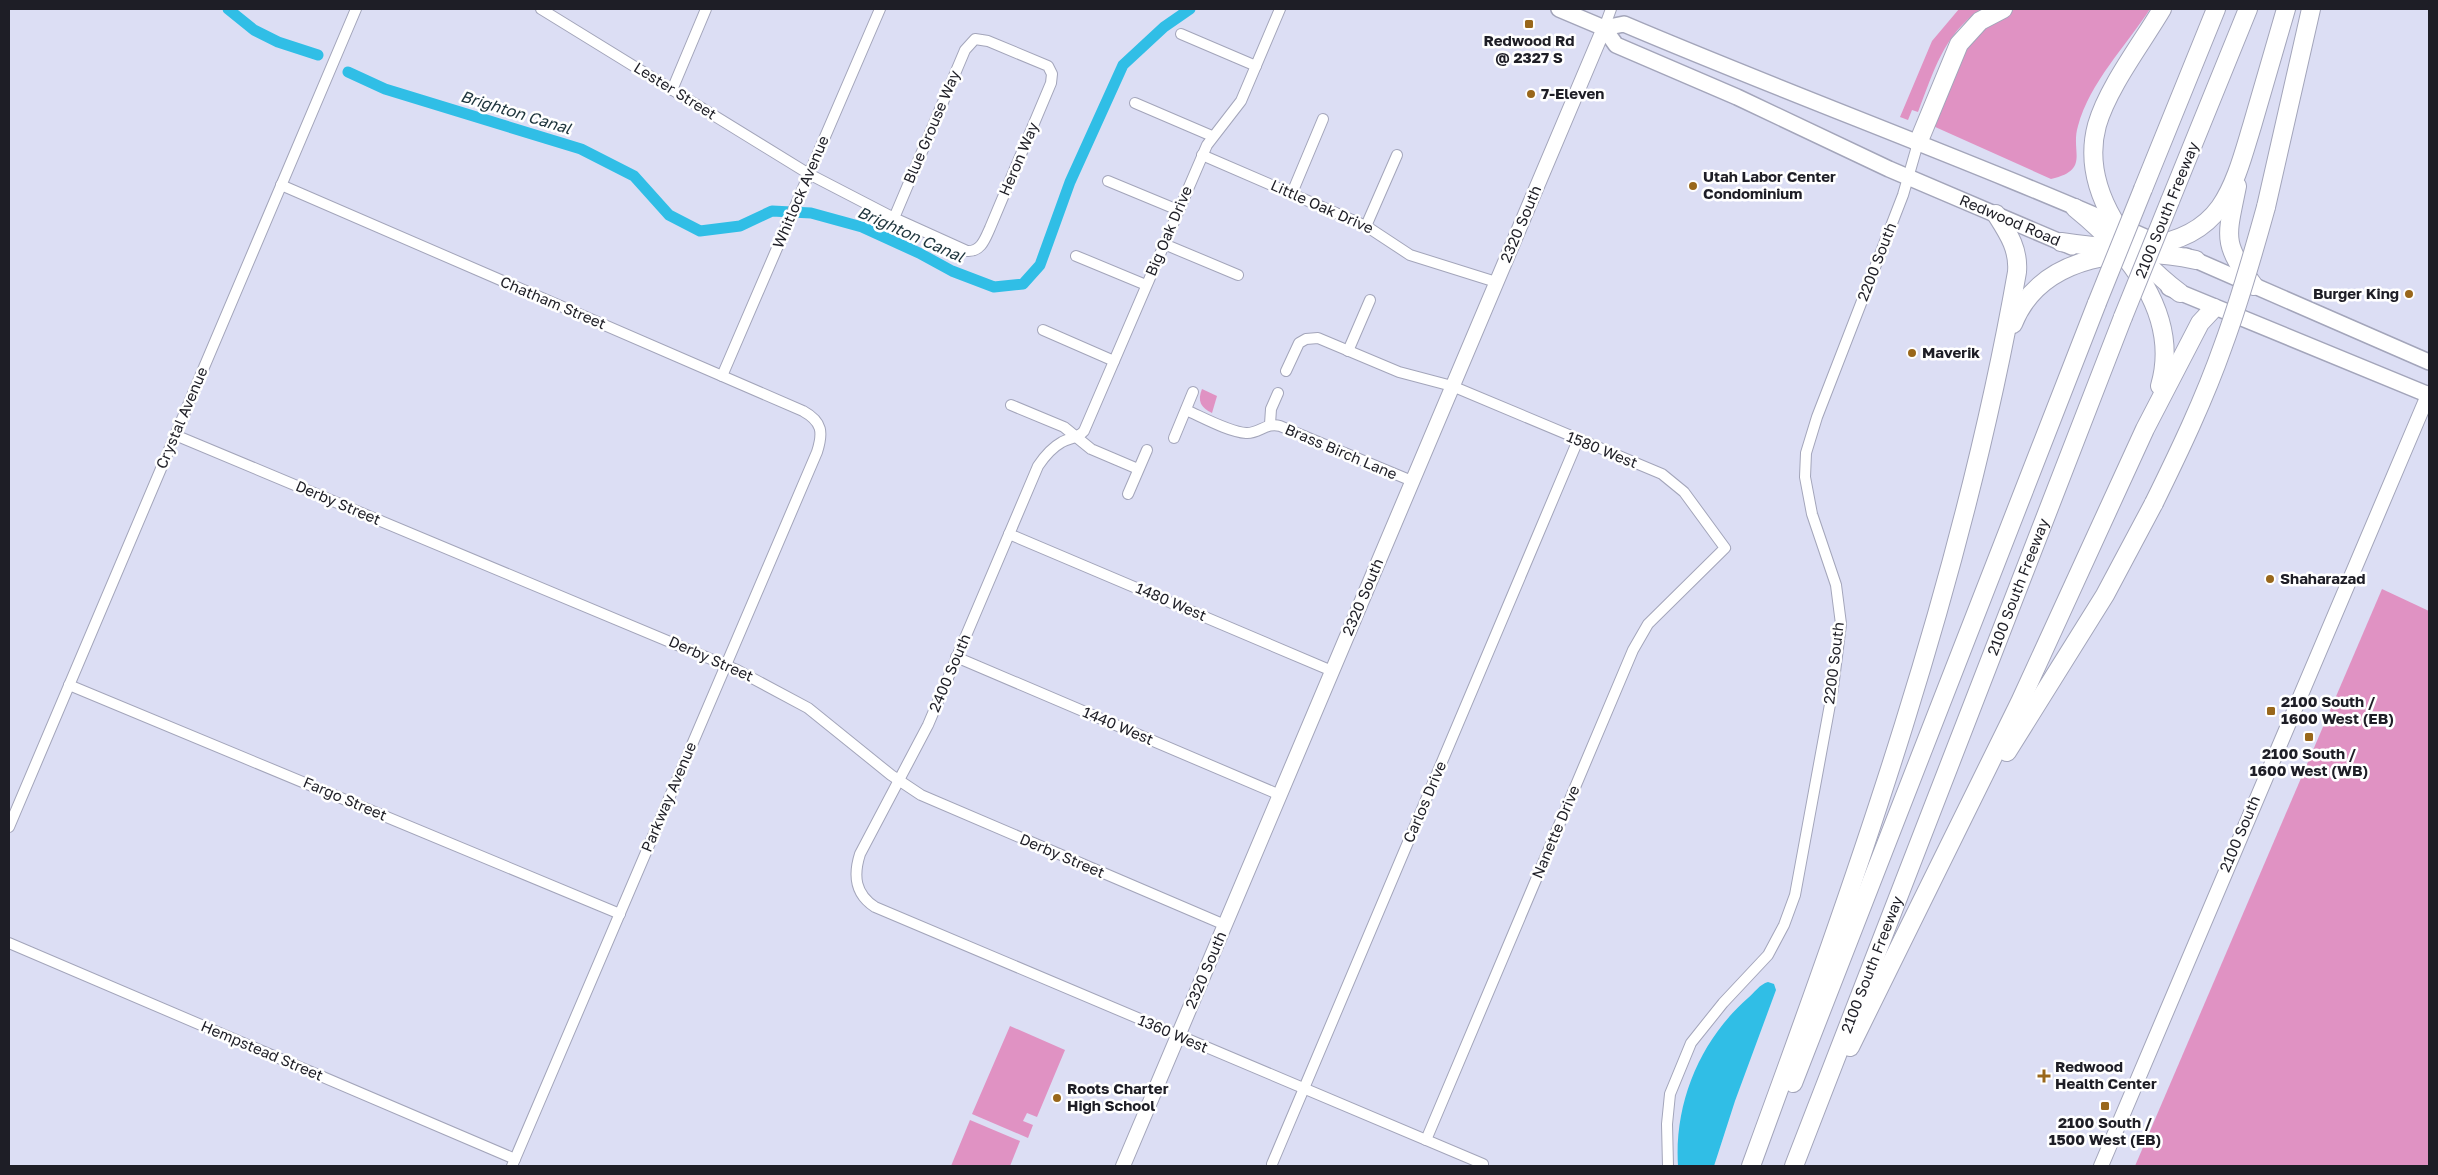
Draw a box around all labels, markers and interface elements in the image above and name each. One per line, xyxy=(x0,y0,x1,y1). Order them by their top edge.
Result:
marker: Redwood Rd @ 2327 S xyxy=(1523,18,1535,30)
place label: Redwood Rd @ 2327 S xyxy=(1483,31,1575,66)
street label: Lester Street xyxy=(631,58,720,123)
street label: Blue Grouse Way xyxy=(899,67,963,186)
place label: 7-Eleven xyxy=(1541,84,1604,102)
water label: Brighton Canal xyxy=(458,86,575,139)
marker: 7-Eleven xyxy=(1525,88,1537,100)
street label: Heron Way xyxy=(995,119,1042,198)
street label: Whitlock Avenue xyxy=(768,132,832,251)
street label: 2100 South Freeway xyxy=(2131,138,2202,280)
place label: Utah Labor Center Condominium xyxy=(1703,167,1836,202)
street label: Little Oak Drive xyxy=(1268,175,1377,237)
marker: Utah Labor Center Condominium xyxy=(1687,180,1699,192)
street label: 2320 South xyxy=(1496,182,1544,265)
street label: Big Oak Drive xyxy=(1141,183,1195,278)
street label: Redwood Road xyxy=(1957,190,2063,249)
water label: Brighton Canal xyxy=(855,202,968,267)
street label: 2200 South xyxy=(1853,220,1899,303)
street label: Chatham Street xyxy=(498,272,609,332)
place label: Burger King xyxy=(2313,284,2399,302)
marker: Burger King xyxy=(2403,288,2415,300)
place label: Maverik xyxy=(1922,343,1980,361)
marker: Maverik xyxy=(1906,347,1918,359)
street label: Crystal Avenue xyxy=(152,364,211,471)
street label: Brass Birch Lane xyxy=(1283,419,1400,483)
street label: 1580 West xyxy=(1564,427,1640,471)
street label: Derby Street xyxy=(293,476,384,528)
street label: 2100 South Freeway xyxy=(1983,515,2052,658)
street label: 2320 South xyxy=(1338,555,1386,638)
place label: Shaharazad xyxy=(2280,569,2366,587)
marker: Shaharazad xyxy=(2264,573,2276,585)
street label: 1480 West xyxy=(1133,578,1209,624)
street label: 2200 South xyxy=(1819,621,1847,705)
street label: Derby Street xyxy=(666,631,756,685)
street label: 2400 South xyxy=(925,631,974,714)
place label: 2100 South / 1600 West (EB) xyxy=(2281,692,2394,727)
street label: 1440 West xyxy=(1080,702,1156,748)
marker: 2100 South / 1600 West (EB) xyxy=(2265,705,2277,717)
marker: 2100 South / 1600 West (WB) xyxy=(2303,731,2315,743)
street label: Parkway Avenue xyxy=(637,739,699,854)
place label: 2100 South / 1600 West (WB) xyxy=(2250,744,2368,779)
street label: Carlos Drive xyxy=(1399,758,1449,845)
street label: Fargo Street xyxy=(301,772,390,824)
street label: Nanette Drive xyxy=(1527,782,1583,881)
street label: 2100 South xyxy=(2215,793,2263,875)
street label: Derby Street xyxy=(1017,829,1108,881)
street label: 2100 South Freeway xyxy=(1836,893,1906,1035)
street label: 2320 South xyxy=(1181,928,1229,1011)
street label: 1360 West xyxy=(1136,1010,1211,1056)
street label: Hempstead Street xyxy=(199,1016,326,1084)
place label: Redwood Health Center xyxy=(2055,1057,2157,1092)
marker: Redwood Health Center xyxy=(2037,1069,2051,1083)
place label: Roots Charter High School xyxy=(1067,1079,1169,1114)
marker: Roots Charter High School xyxy=(1051,1092,1063,1104)
marker: 2100 South / 1500 West (EB) xyxy=(2099,1100,2111,1112)
place label: 2100 South / 1500 West (EB) xyxy=(2049,1113,2161,1148)

